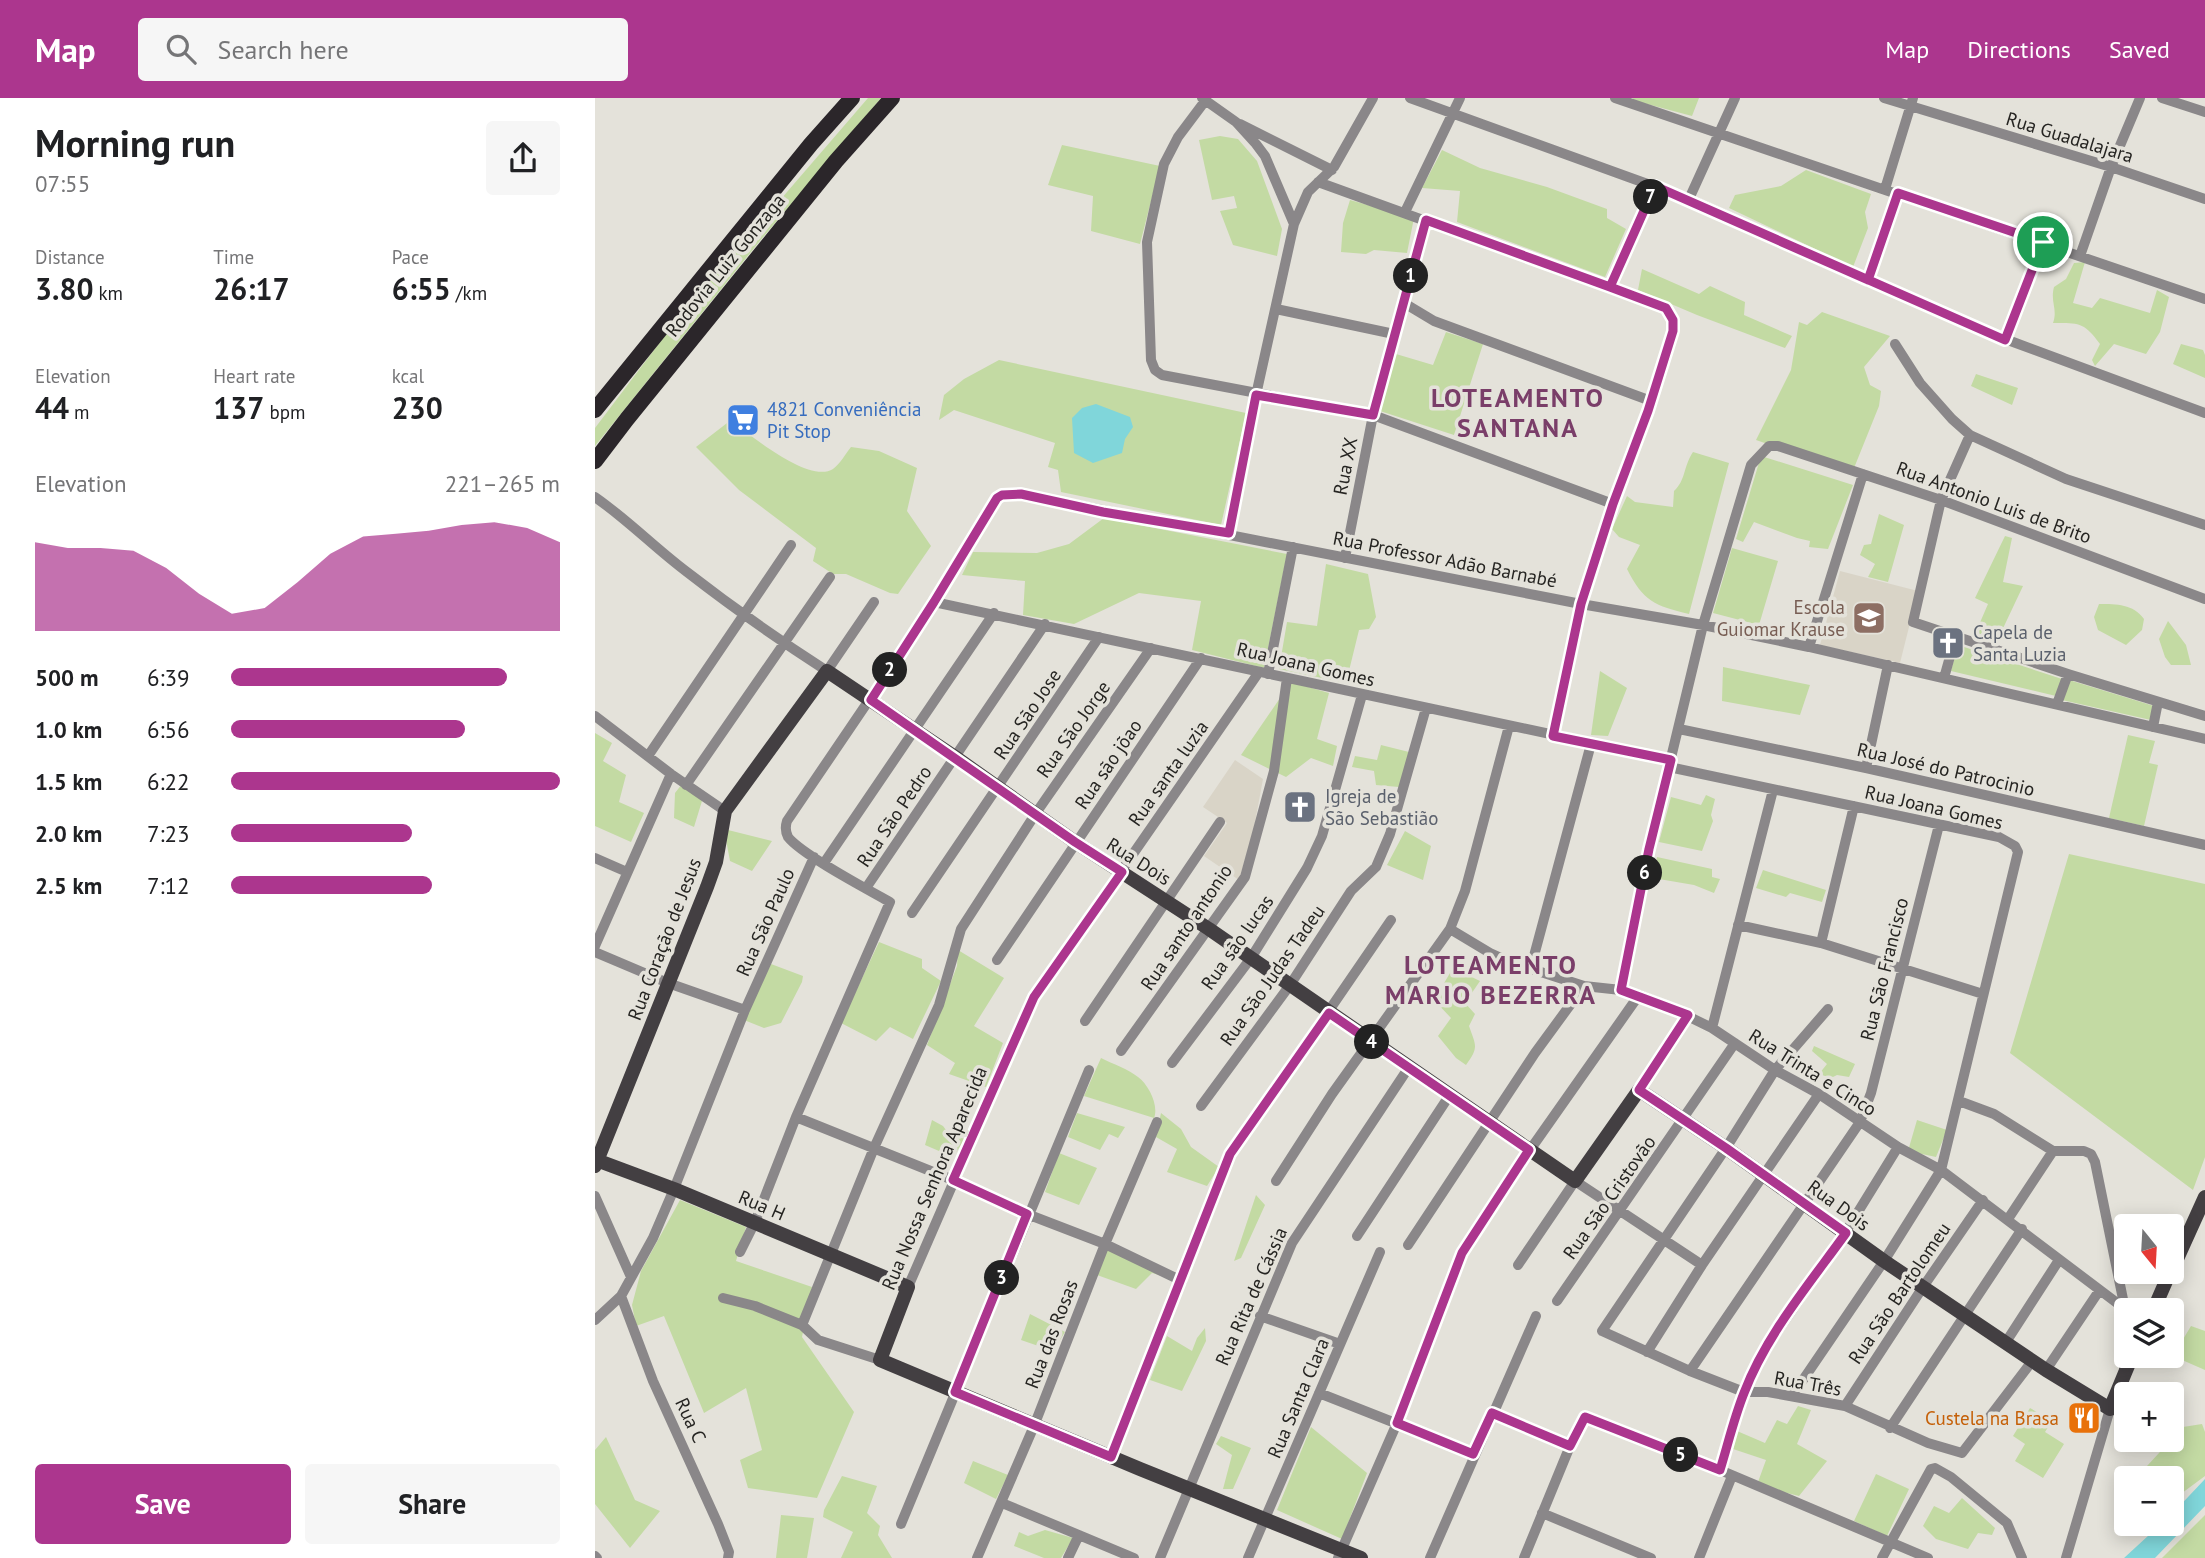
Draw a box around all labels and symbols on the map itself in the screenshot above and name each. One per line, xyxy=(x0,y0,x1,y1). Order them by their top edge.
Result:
street label: Rua Guadalajara xyxy=(2003,106,2137,168)
pin: 7 xyxy=(1633,180,1669,214)
street label: Rodovia Luiz Gonzaga xyxy=(660,189,790,341)
pin xyxy=(2013,212,2073,272)
pin: 1 xyxy=(1393,258,1429,294)
district label: LOTEAMENTO SANTANA xyxy=(1431,381,1605,444)
place label: 4821 Conveniência Pit Stop xyxy=(767,397,921,443)
supermarket icon: 4821 Conveniência Pit Stop xyxy=(724,401,762,439)
street label: Rua XX xyxy=(1328,435,1362,497)
street label: Rua Antonio Luis de Brito xyxy=(1893,456,2095,548)
street label: Rua Professor Adão Barnabé xyxy=(1331,526,1559,592)
place label: Escola Guiomar Krause xyxy=(1717,595,1845,641)
school or university icon: Escola Guiomar Krause xyxy=(1850,599,1888,637)
place label: Capela de Santa Luzia xyxy=(1973,620,2067,666)
church icon: Capela de Santa Luzia xyxy=(1929,624,1967,662)
street label: Rua Joana Gomes xyxy=(1235,636,1377,692)
pin: 2 xyxy=(873,652,907,688)
street label: Rua São Jose xyxy=(988,664,1066,764)
street label: Rua São Jorge xyxy=(1031,676,1115,782)
street label: Rua são jõao xyxy=(1069,714,1147,814)
street label: Rua santa luzia xyxy=(1123,716,1213,830)
street label: Rua José do Patrocinio xyxy=(1855,737,2037,801)
street label: Rua São Pedro xyxy=(851,761,937,871)
street label: Rua Joana Gomes xyxy=(1863,779,2005,835)
place label: Igreja de São Sebastião xyxy=(1325,784,1438,830)
church icon: Igreja de São Sebastião xyxy=(1281,788,1319,826)
street label: Rua Dois xyxy=(1102,832,1176,890)
street label: Rua Coração de Jesus xyxy=(622,855,706,1023)
pin: 6 xyxy=(1627,856,1663,890)
street label: Rua santo antonio xyxy=(1135,859,1237,995)
street label: Rua São Paulo xyxy=(730,864,800,980)
street label: Rua são lucas xyxy=(1196,890,1278,994)
street label: Rua São Francisco xyxy=(1855,895,1913,1043)
street label: Rua São Judas Tadeu xyxy=(1214,900,1330,1050)
district label: LOTEAMENTO MARIO BEZERRA xyxy=(1385,948,1597,1011)
street label: Rua Trinta e Cinco xyxy=(1745,1023,1881,1121)
pin: 4 xyxy=(1355,1024,1389,1060)
street label: Rua Nossa Senhora Aparecida xyxy=(876,1063,992,1293)
street label: Rua São Cristovão xyxy=(1557,1130,1661,1264)
street label: Rua Dois xyxy=(1803,1174,1875,1236)
street label: Rua H xyxy=(735,1184,789,1226)
north arrow xyxy=(2114,1214,2184,1284)
street label: Rua São Bartolomeu xyxy=(1843,1218,1955,1368)
street label: Rua Rita de Cássia xyxy=(1210,1223,1292,1369)
pin: 3 xyxy=(985,1260,1019,1296)
street label: Rua das Rosas xyxy=(1019,1276,1083,1392)
street label: Rua Santa Clara xyxy=(1262,1334,1334,1462)
street label: Rua Três xyxy=(1772,1365,1844,1401)
street label: Rua C xyxy=(670,1394,712,1446)
restaurant icon: Custela na Brasa xyxy=(2065,1399,2103,1437)
place label: Custela na Brasa xyxy=(1925,1406,2059,1430)
pin: 5 xyxy=(1663,1438,1699,1472)

